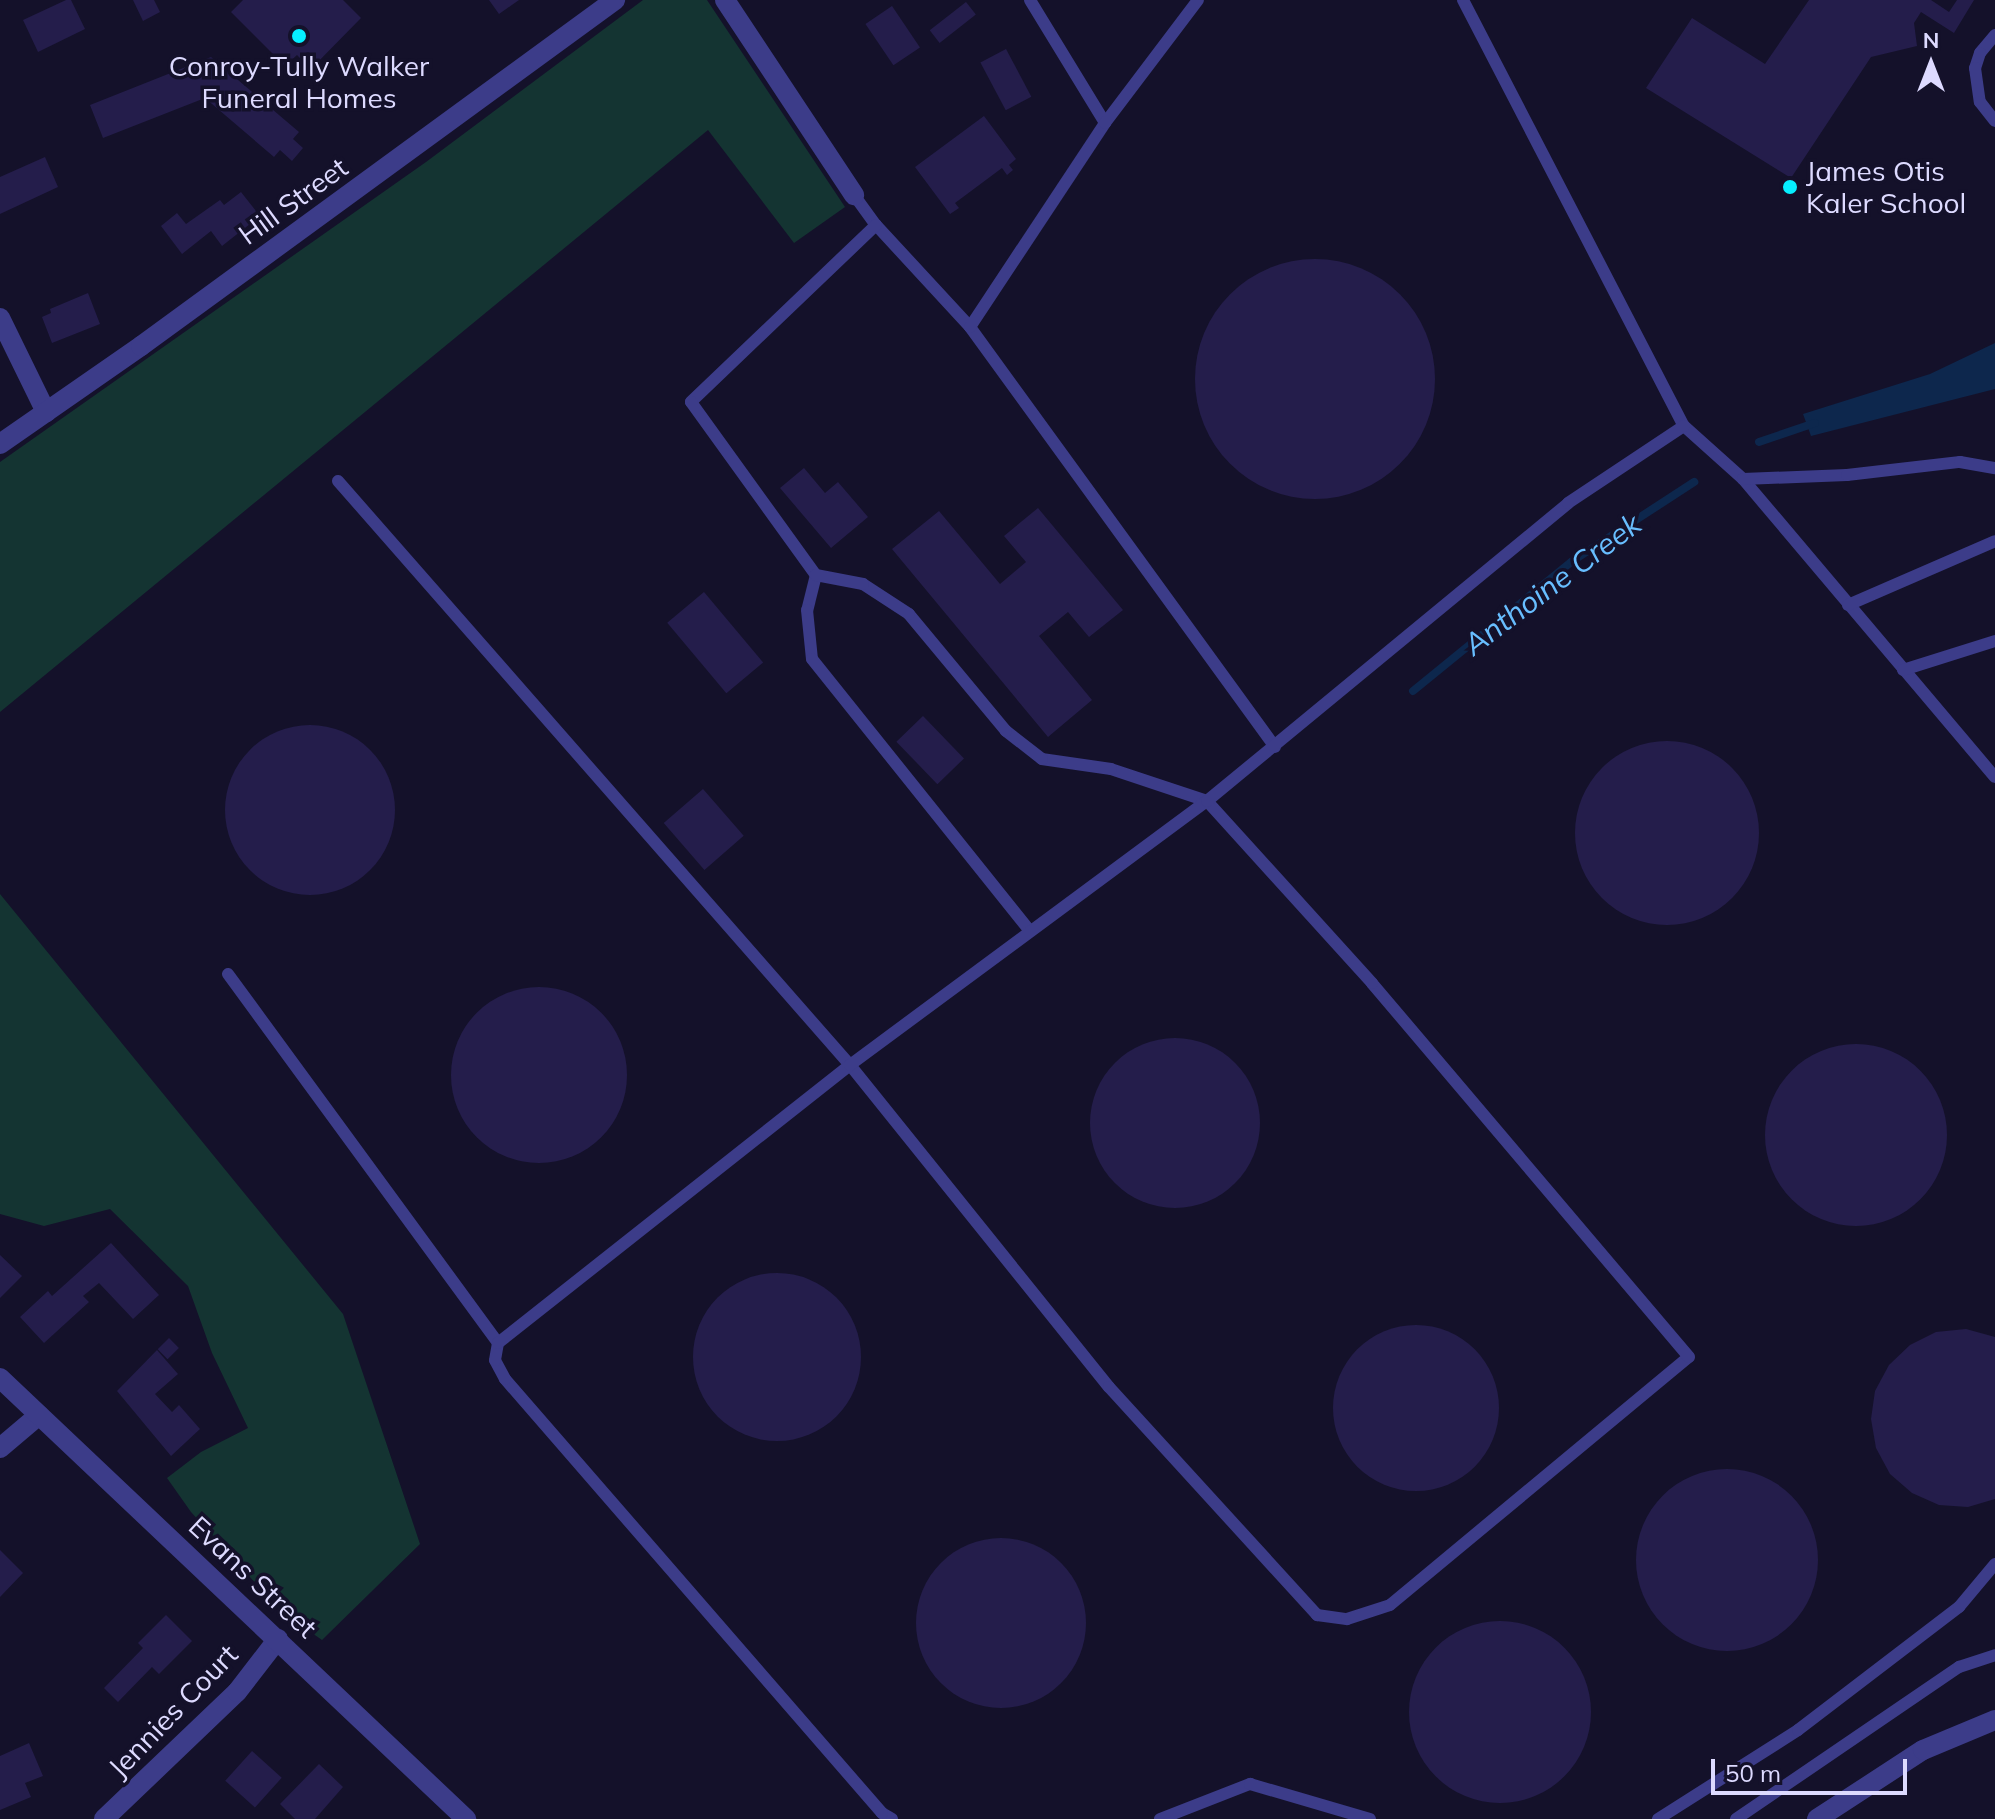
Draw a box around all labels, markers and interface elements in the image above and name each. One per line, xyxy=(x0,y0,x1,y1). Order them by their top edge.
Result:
north arrow xyxy=(1891,24,1971,104)
text: N xyxy=(1923,26,1939,54)
marker: Conroy-Tully Walker Funeral Homes xyxy=(290,27,308,45)
place label: Conroy-Tully Walker Funeral Homes xyxy=(169,49,429,115)
street label: Hill Street xyxy=(232,150,354,252)
place label: James Otis Kaler School xyxy=(1806,154,1966,220)
marker: James Otis Kaler School xyxy=(1781,178,1799,196)
water label: Anthoine Creek xyxy=(1456,506,1648,662)
street label: Evans Street xyxy=(182,1509,324,1645)
street label: Jennies Court xyxy=(101,1638,245,1784)
scale bar xyxy=(1715,1743,1911,1793)
text: 50 m xyxy=(1725,1758,1781,1788)

